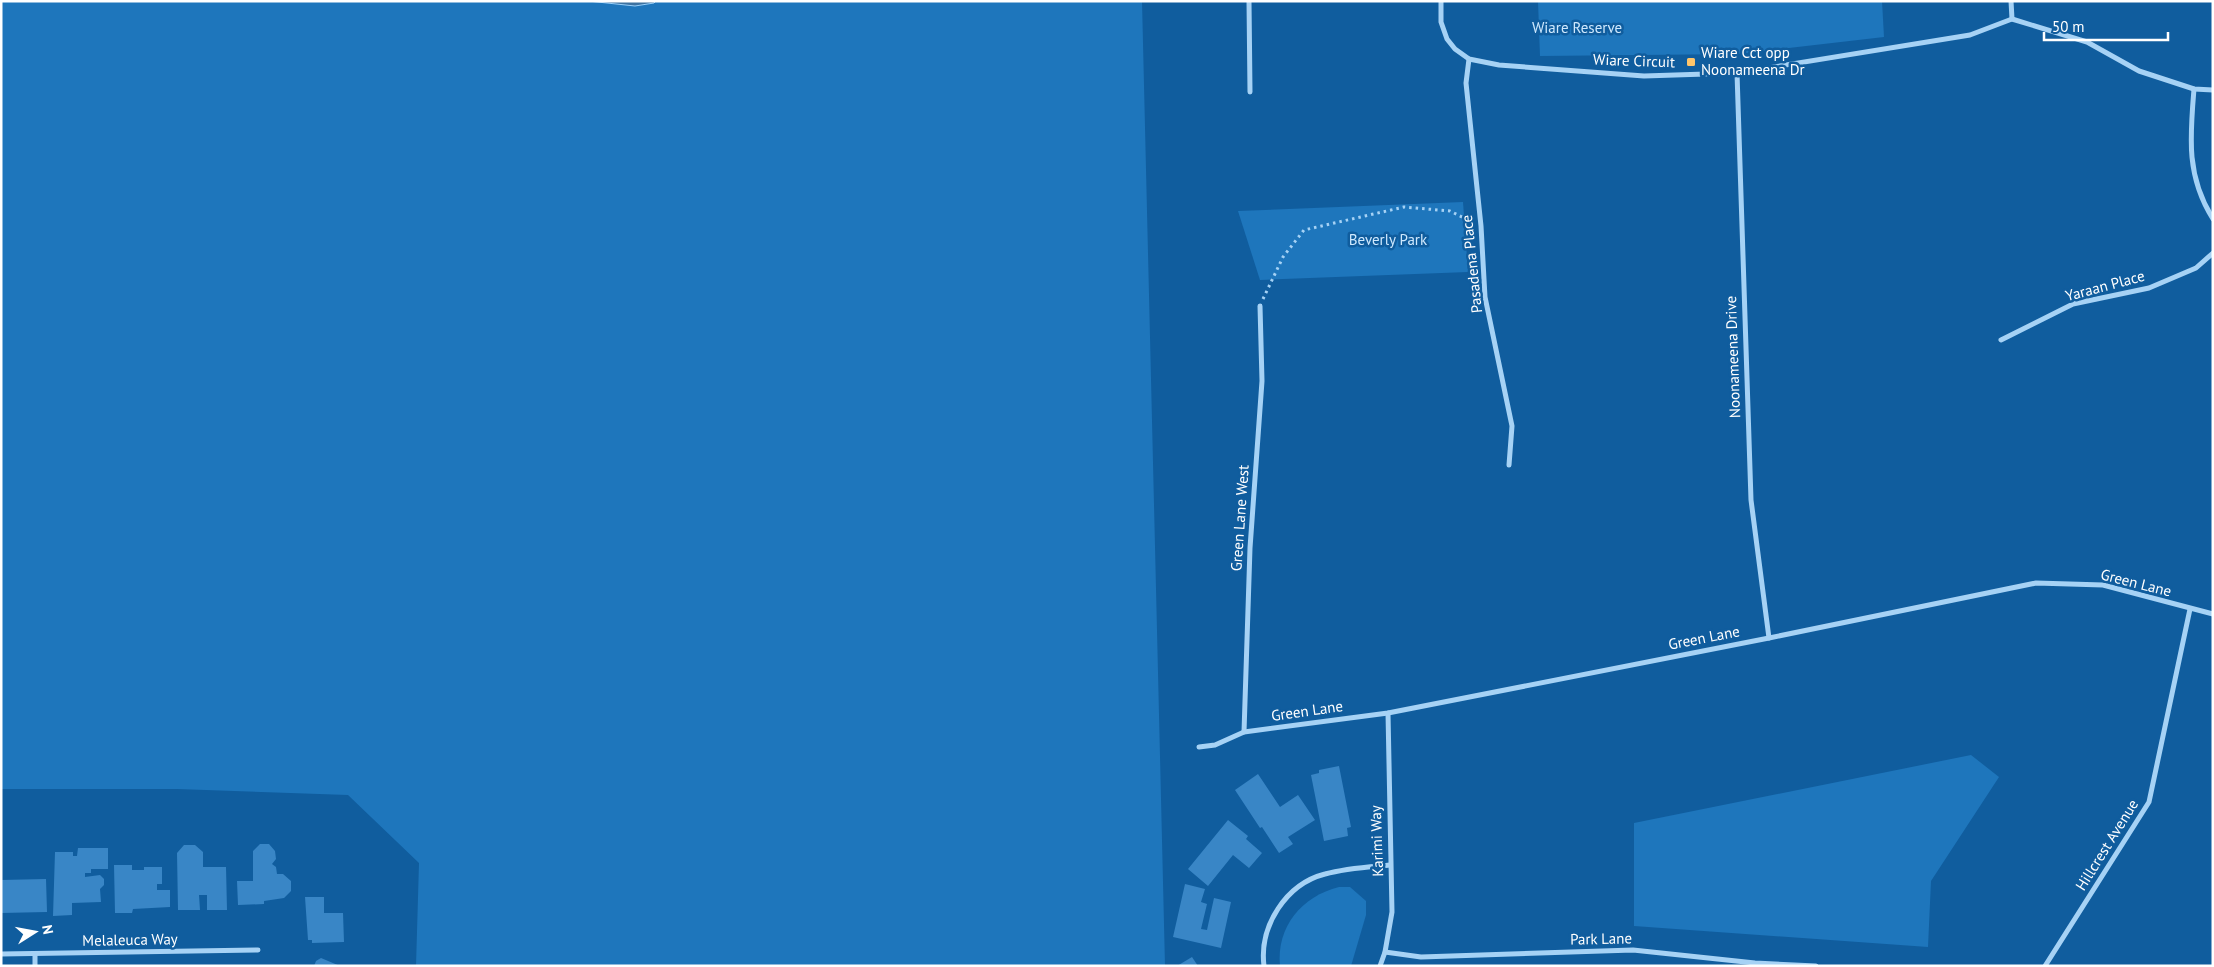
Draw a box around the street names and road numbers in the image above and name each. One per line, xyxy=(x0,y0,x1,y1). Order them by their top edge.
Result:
street label: Wiare Circuit xyxy=(1593,50,1675,71)
street label: Pasadena Place xyxy=(1457,214,1486,314)
street label: Yaraan Place xyxy=(2063,266,2147,305)
street label: Noonameena Drive xyxy=(1721,296,1744,418)
street label: Green Lane West xyxy=(1226,464,1253,572)
street label: Green Lane xyxy=(2099,565,2173,600)
street label: Green Lane xyxy=(1667,621,1741,654)
street label: Green Lane xyxy=(1270,696,1344,725)
street label: Hillcrest Avenue xyxy=(2071,796,2142,894)
street label: Karimi Way xyxy=(1366,805,1387,877)
street label: Park Lane xyxy=(1570,928,1632,949)
street label: Melaleuca Way xyxy=(82,929,178,950)

